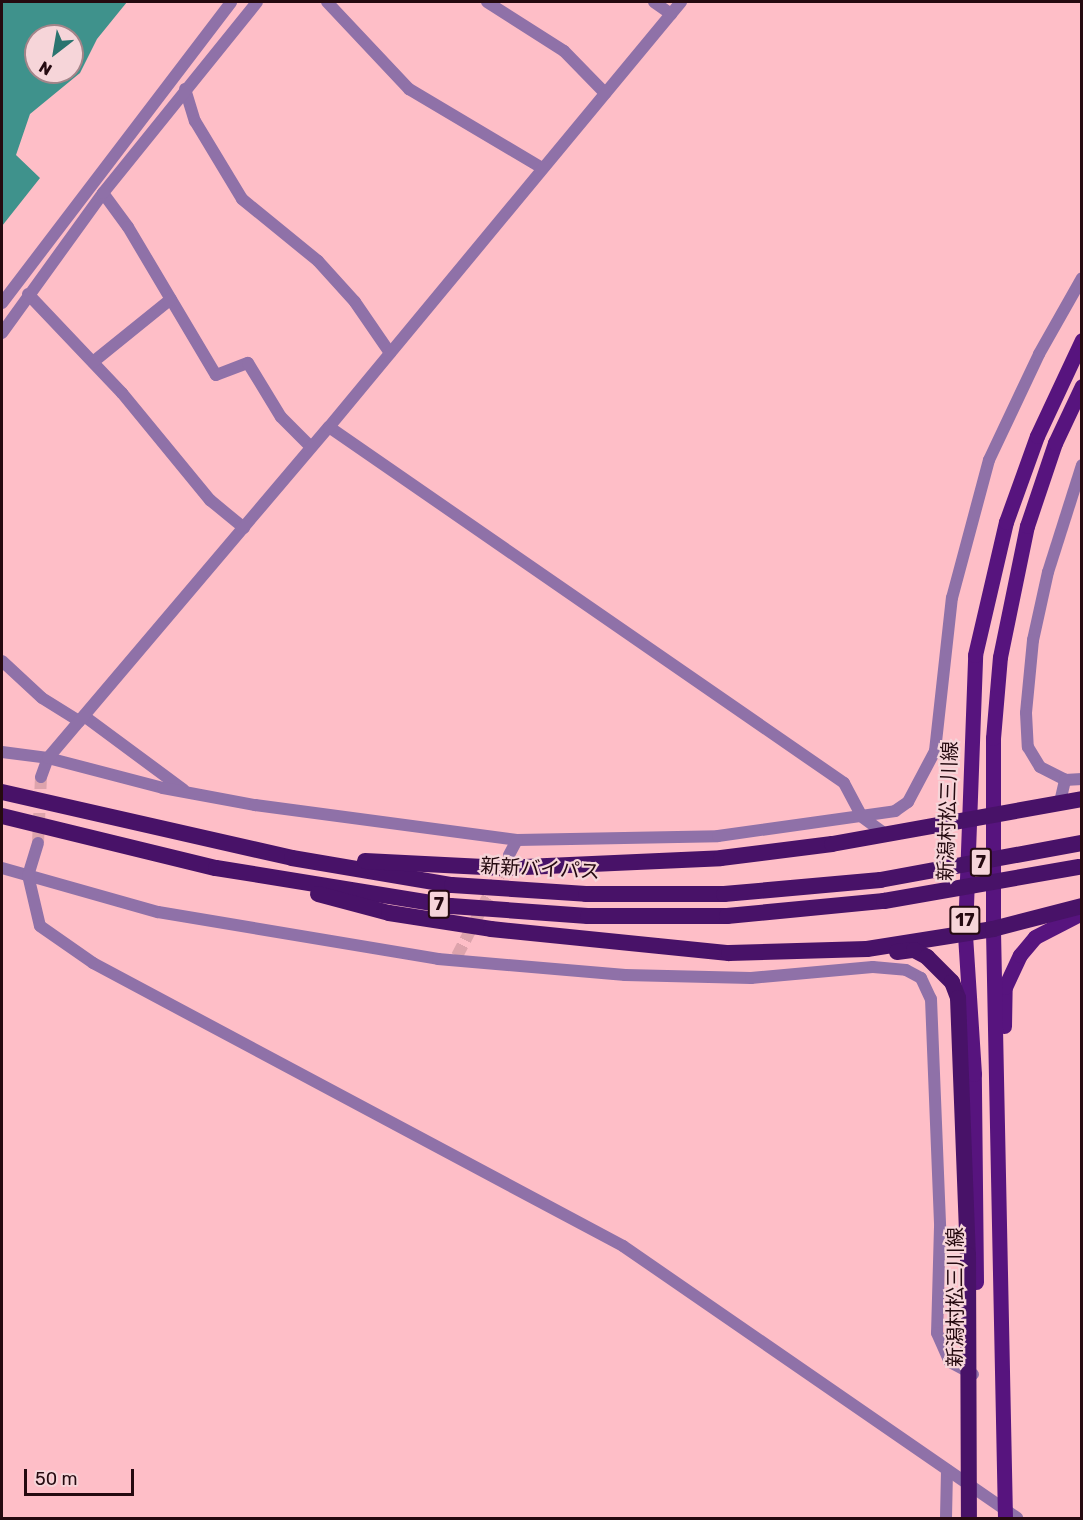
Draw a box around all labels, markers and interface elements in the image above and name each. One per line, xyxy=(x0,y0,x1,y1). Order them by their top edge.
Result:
north arrow xyxy=(24,24,84,84)
text: N xyxy=(36,57,55,79)
street label: 新潟村松三川線 xyxy=(934,741,962,881)
road number: 7 xyxy=(969,847,993,877)
street label: 新新バイパス xyxy=(479,854,601,884)
road number: 7 xyxy=(427,889,451,919)
road number: 17 xyxy=(948,905,982,935)
street label: 新潟村松三川線 xyxy=(943,1227,967,1367)
scale bar xyxy=(27,1457,136,1495)
text: 50 m xyxy=(35,1468,78,1490)

